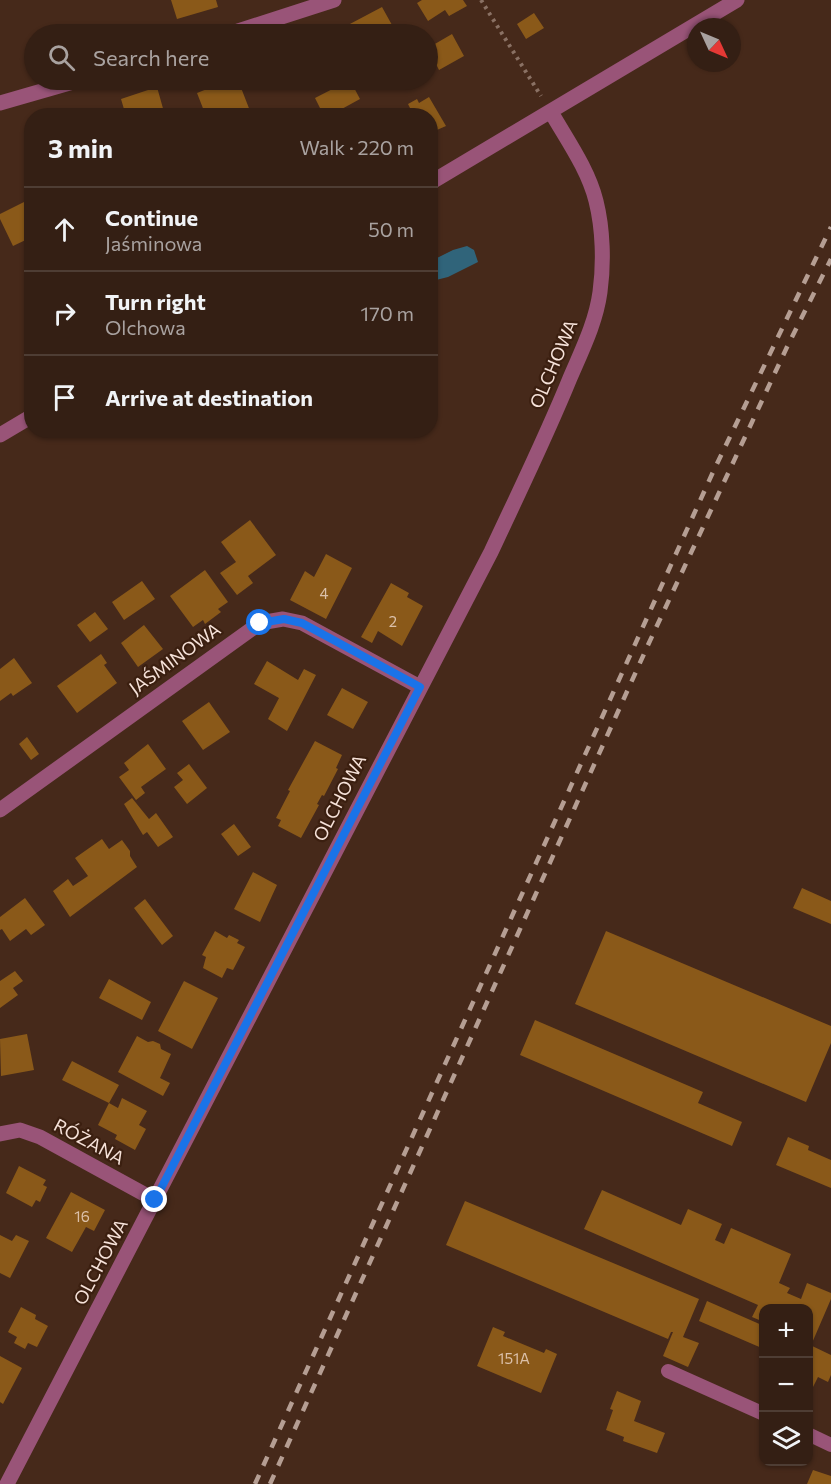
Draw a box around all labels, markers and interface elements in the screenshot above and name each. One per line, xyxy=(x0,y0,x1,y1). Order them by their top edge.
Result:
north arrow xyxy=(687,18,741,72)
search box xyxy=(24,24,438,90)
icon: search xyxy=(45,41,78,74)
text: Search here xyxy=(93,44,209,71)
text: 3 min xyxy=(48,132,113,163)
text: Walk · 220 m xyxy=(299,135,414,159)
text: Continue xyxy=(105,204,198,231)
icon: ahead xyxy=(48,213,81,246)
text: 50 m xyxy=(368,217,414,241)
text: Jaśminowa xyxy=(105,231,202,255)
text: Turn right xyxy=(105,288,206,315)
icon: right xyxy=(48,297,81,330)
text: 170 m xyxy=(361,301,414,325)
text: Olchowa xyxy=(105,315,186,339)
street label: OLCHOWA xyxy=(525,316,582,411)
icon: arrive xyxy=(48,381,81,414)
text: Arrive at destination xyxy=(105,384,313,411)
house number: 4 xyxy=(320,584,329,602)
route start xyxy=(246,609,272,635)
house number: 2 xyxy=(389,612,397,630)
street label: JAŚMINOWA xyxy=(124,618,225,699)
street label: OLCHOWA xyxy=(308,751,370,845)
street label: RÓŻANA xyxy=(50,1113,128,1169)
route end xyxy=(141,1186,167,1212)
house number: 16 xyxy=(74,1207,90,1225)
street label: OLCHOWA xyxy=(68,1215,132,1308)
map controls xyxy=(759,1304,813,1466)
button: + xyxy=(759,1304,813,1358)
house number: 151A xyxy=(498,1349,530,1367)
button: − xyxy=(759,1358,813,1412)
button: layers xyxy=(759,1412,813,1466)

